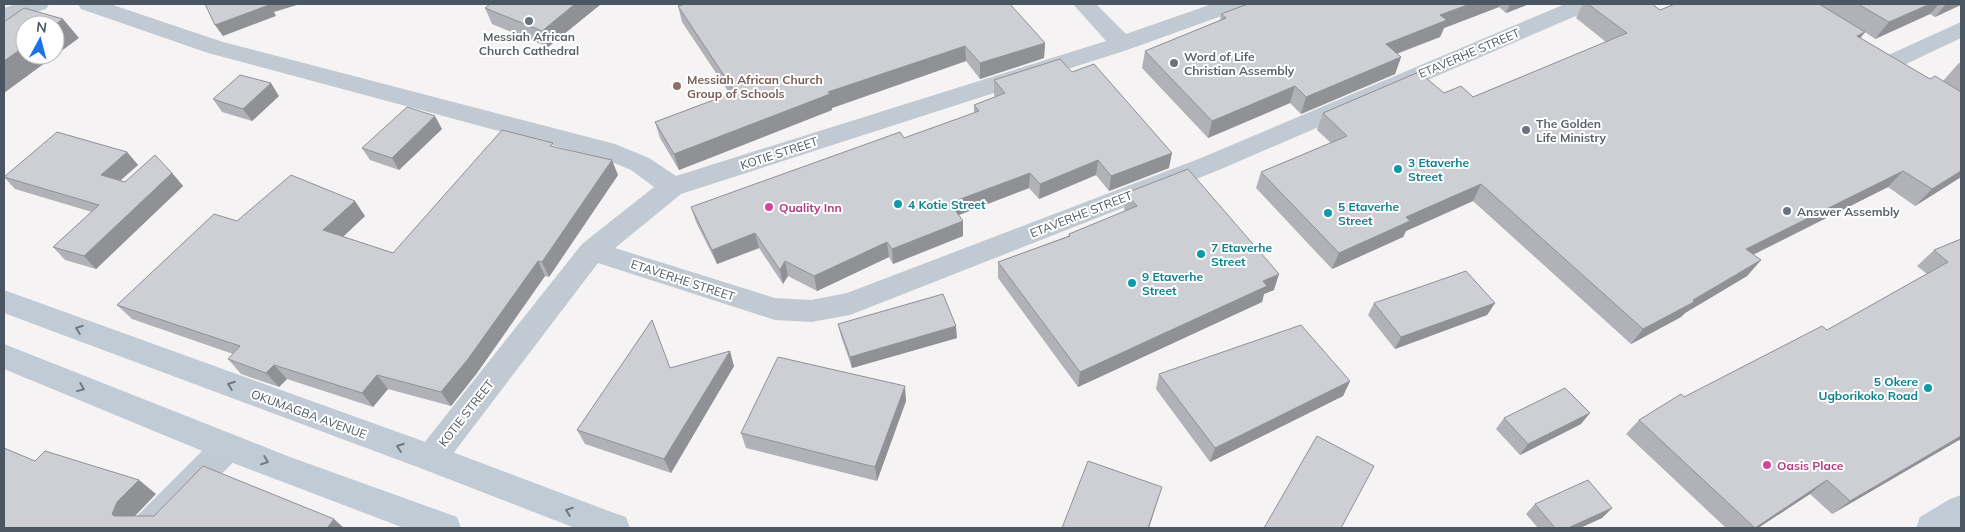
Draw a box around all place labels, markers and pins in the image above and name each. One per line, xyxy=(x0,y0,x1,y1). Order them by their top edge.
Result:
marker: Messiah African Church Cathedral xyxy=(523,15,535,27)
place label: Messiah African Church Cathedral xyxy=(479,29,579,58)
place label: Word of Life Christian Assembly xyxy=(1184,49,1295,78)
marker: Word of Life Christian Assembly xyxy=(1168,57,1180,69)
place label: Messiah African Church Group of Schools xyxy=(687,72,823,101)
marker: Messiah African Church Group of Schools xyxy=(671,80,683,92)
place label: The Golden Life Ministry xyxy=(1536,116,1606,145)
marker: The Golden Life Ministry xyxy=(1520,124,1532,136)
place label: 3 Etaverhe Street xyxy=(1408,155,1469,184)
marker: 3 Etaverhe Street xyxy=(1392,163,1404,175)
place label: 4 Kotie Street xyxy=(908,197,986,212)
marker: 4 Kotie Street xyxy=(892,198,904,210)
place label: 5 Etaverhe Street xyxy=(1338,199,1399,228)
place label: Quality Inn xyxy=(779,200,842,215)
marker: Quality Inn xyxy=(763,201,775,213)
place label: Answer Assembly xyxy=(1797,204,1900,219)
marker: Answer Assembly xyxy=(1781,205,1793,217)
marker: 5 Etaverhe Street xyxy=(1322,207,1334,219)
place label: 7 Etaverhe Street xyxy=(1211,240,1272,269)
marker: 7 Etaverhe Street xyxy=(1195,248,1207,260)
place label: 9 Etaverhe Street xyxy=(1142,269,1203,298)
marker: 9 Etaverhe Street xyxy=(1126,277,1138,289)
place label: 5 Okere Ugborikoko Road xyxy=(1819,374,1918,403)
marker: 5 Okere Ugborikoko Road xyxy=(1922,382,1934,394)
place label: Oasis Place xyxy=(1777,458,1844,473)
marker: Oasis Place xyxy=(1761,459,1773,471)

